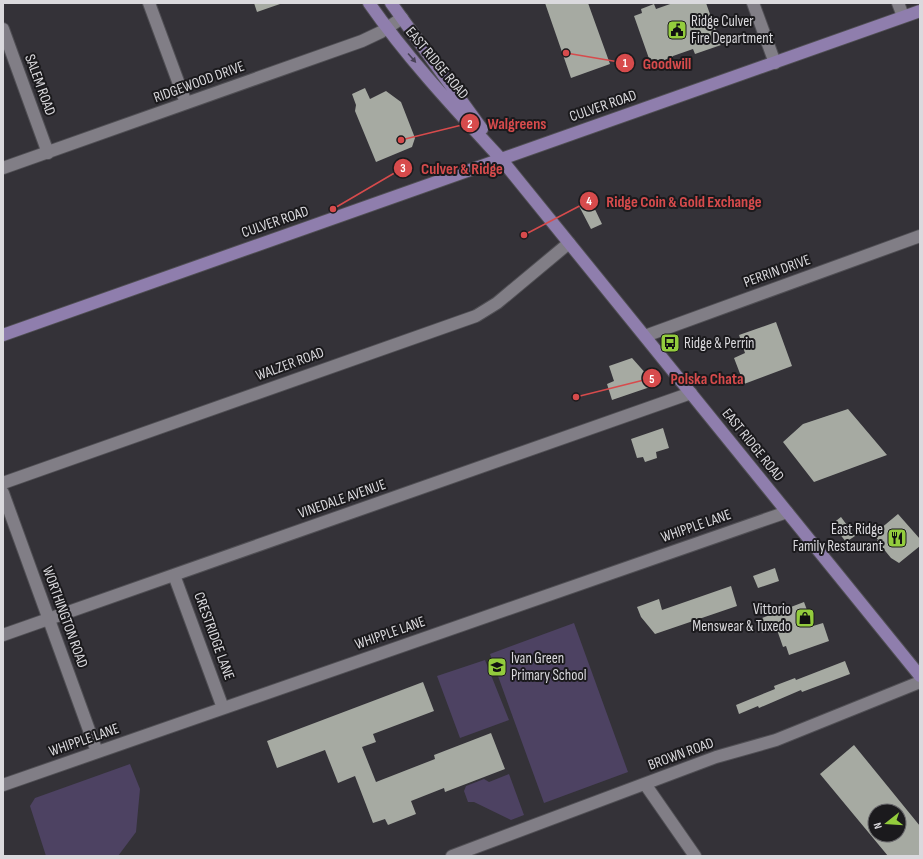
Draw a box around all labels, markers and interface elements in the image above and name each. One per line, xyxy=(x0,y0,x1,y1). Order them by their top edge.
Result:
place label: Ridge Culver Fire Department xyxy=(691,12,774,48)
public building icon: Ridge Culver Fire Department xyxy=(666,19,688,41)
street label: EAST RIDGE ROAD xyxy=(401,23,473,103)
callout: Goodwill xyxy=(615,49,700,77)
street label: SALEM ROAD xyxy=(20,52,60,118)
one-way arrow xyxy=(407,53,416,64)
text: Goodwill xyxy=(643,55,691,74)
text: 1 xyxy=(623,56,628,71)
street label: RIDGEWOOD DRIVE xyxy=(151,57,247,107)
street label: CULVER ROAD xyxy=(567,86,639,126)
callout: Walgreens xyxy=(460,109,555,137)
text: Walgreens xyxy=(488,115,546,134)
text: 2 xyxy=(467,117,473,132)
callout: Culver & Ridge xyxy=(393,154,511,182)
text: Culver & Ridge xyxy=(421,160,503,179)
text: 3 xyxy=(400,161,406,176)
callout: Ridge Coin & Gold Exchange xyxy=(579,187,770,215)
text: Ridge Coin & Gold Exchange xyxy=(606,193,762,212)
text: 4 xyxy=(586,194,592,209)
street label: CULVER ROAD xyxy=(239,202,311,242)
street label: PERRIN DRIVE xyxy=(741,250,813,292)
bus stop icon: Ridge & Perrin xyxy=(659,332,681,354)
place label: Ridge & Perrin xyxy=(684,334,754,353)
street label: WALZER ROAD xyxy=(253,343,327,385)
callout: Polska Chata xyxy=(642,364,751,392)
text: Polska Chata xyxy=(670,370,744,389)
text: 5 xyxy=(649,372,655,387)
street label: EAST RIDGE ROAD xyxy=(718,405,788,485)
street label: VINEDALE AVENUE xyxy=(296,475,388,523)
street label: WHIPPLE LANE xyxy=(658,505,734,547)
place label: East Ridge Family Restaurant xyxy=(793,520,883,556)
restaurant icon: East Ridge Family Restaurant xyxy=(886,527,908,549)
street label: WORTHINGTON ROAD xyxy=(38,564,92,670)
street label: CRESTRIDGE LANE xyxy=(189,589,239,683)
place label: Vittorio Menswear & Tuxedo xyxy=(692,600,791,636)
shop icon: Vittorio Menswear & Tuxedo xyxy=(794,607,816,629)
street label: WHIPPLE LANE xyxy=(352,612,428,654)
place label: Ivan Green Primary School xyxy=(511,649,587,685)
school or university icon: Ivan Green Primary School xyxy=(486,656,508,678)
street label: WHIPPLE LANE xyxy=(46,719,122,761)
street label: BROWN ROAD xyxy=(646,733,716,775)
north arrow xyxy=(867,803,907,843)
text: N xyxy=(871,821,885,830)

